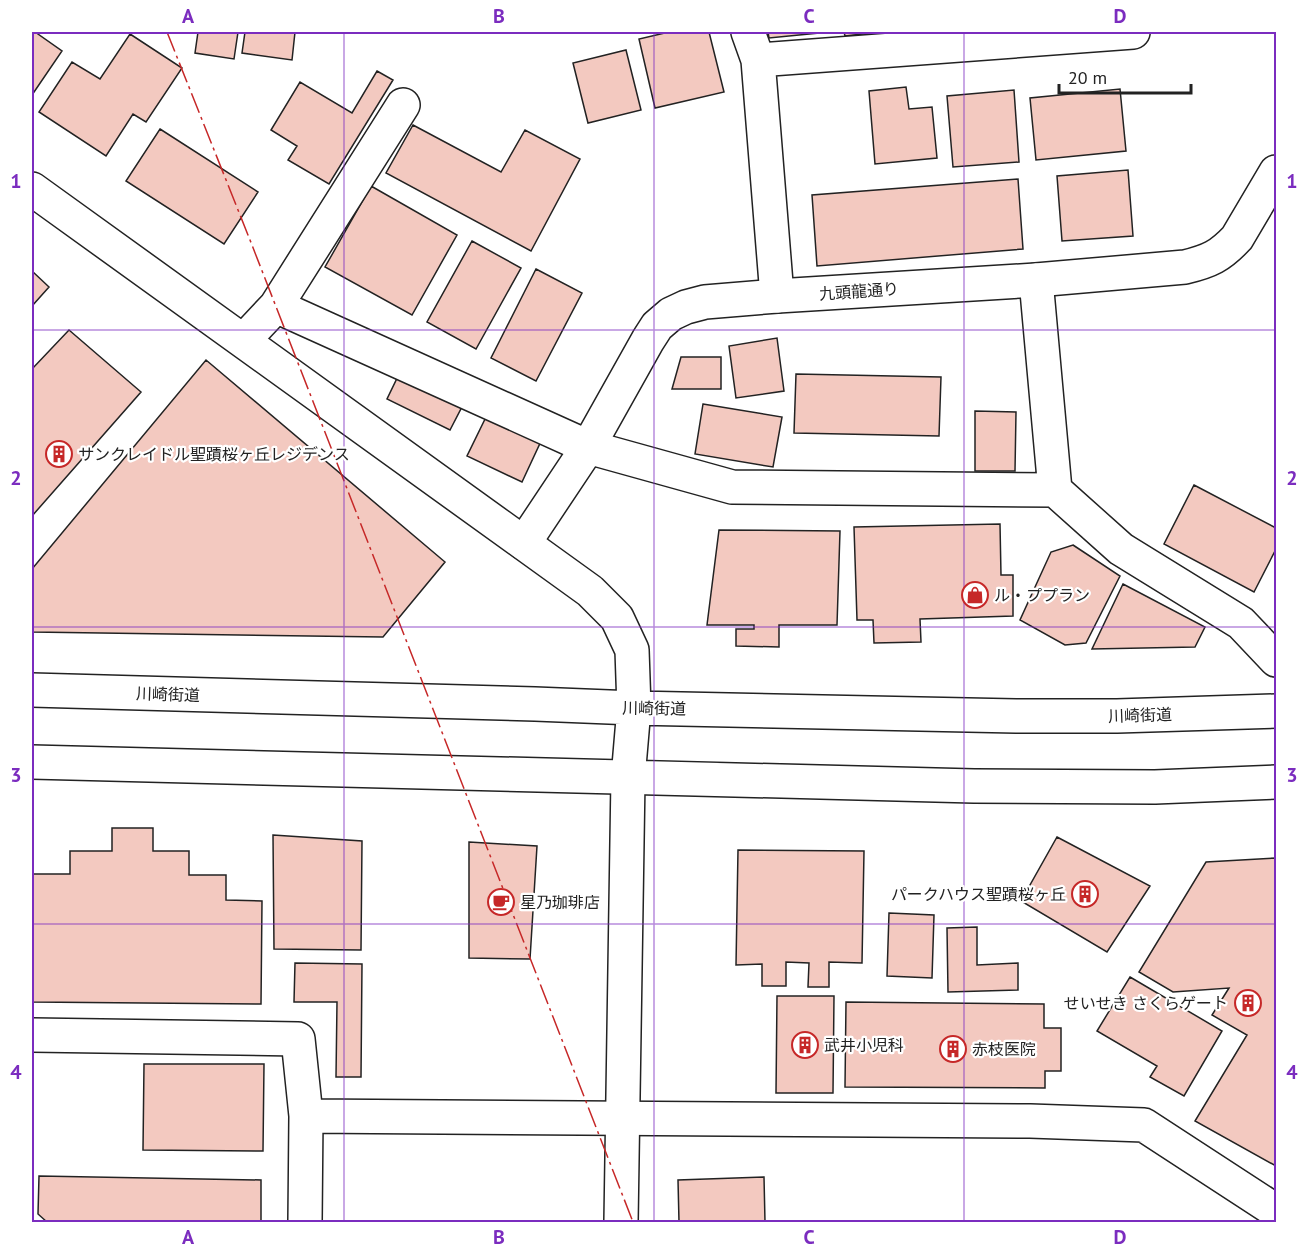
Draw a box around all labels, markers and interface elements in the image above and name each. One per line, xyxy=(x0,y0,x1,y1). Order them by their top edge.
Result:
text: A xyxy=(182,3,195,29)
text: B xyxy=(493,3,505,29)
text: C xyxy=(803,3,815,29)
text: D xyxy=(1114,3,1127,29)
scale bar xyxy=(1059,57,1191,95)
text: 20 m xyxy=(1068,66,1107,89)
text: 1 xyxy=(10,168,22,194)
text: 1 xyxy=(1286,168,1298,194)
street label: 九頭龍通り xyxy=(818,278,900,304)
building icon: サンクレイドル聖蹟桜ヶ丘レジデンス xyxy=(44,439,74,469)
place label: サンクレイドル聖蹟桜ヶ丘レジデンス xyxy=(78,444,350,464)
text: 2 xyxy=(10,465,22,491)
text: 2 xyxy=(1286,465,1298,491)
shop icon: ル・ププラン xyxy=(960,580,990,610)
place label: ル・ププラン xyxy=(994,585,1090,605)
street label: 川崎街道 xyxy=(136,683,200,705)
street label: 川崎街道 xyxy=(622,697,686,719)
street label: 川崎街道 xyxy=(1108,704,1172,726)
text: 3 xyxy=(10,762,22,788)
text: 3 xyxy=(1286,762,1298,788)
building icon: パークハウス聖蹟桜ヶ丘 xyxy=(1070,879,1100,909)
place label: パークハウス聖蹟桜ヶ丘 xyxy=(891,884,1066,904)
cafe icon: 星乃珈琲店 xyxy=(486,887,516,917)
place label: 星乃珈琲店 xyxy=(520,892,600,912)
building icon: せいせき さくらゲート xyxy=(1233,988,1263,1018)
place label: せいせき さくらゲート xyxy=(1064,993,1228,1013)
building icon: 武井小児科 xyxy=(790,1030,820,1060)
building icon: 赤枝医院 xyxy=(938,1034,968,1064)
place label: 武井小児科 xyxy=(824,1035,904,1055)
place label: 赤枝医院 xyxy=(972,1039,1036,1059)
text: 4 xyxy=(10,1059,22,1085)
text: 4 xyxy=(1286,1059,1298,1085)
text: A xyxy=(182,1224,195,1250)
text: B xyxy=(493,1224,505,1250)
text: C xyxy=(803,1224,815,1250)
text: D xyxy=(1114,1224,1127,1250)

